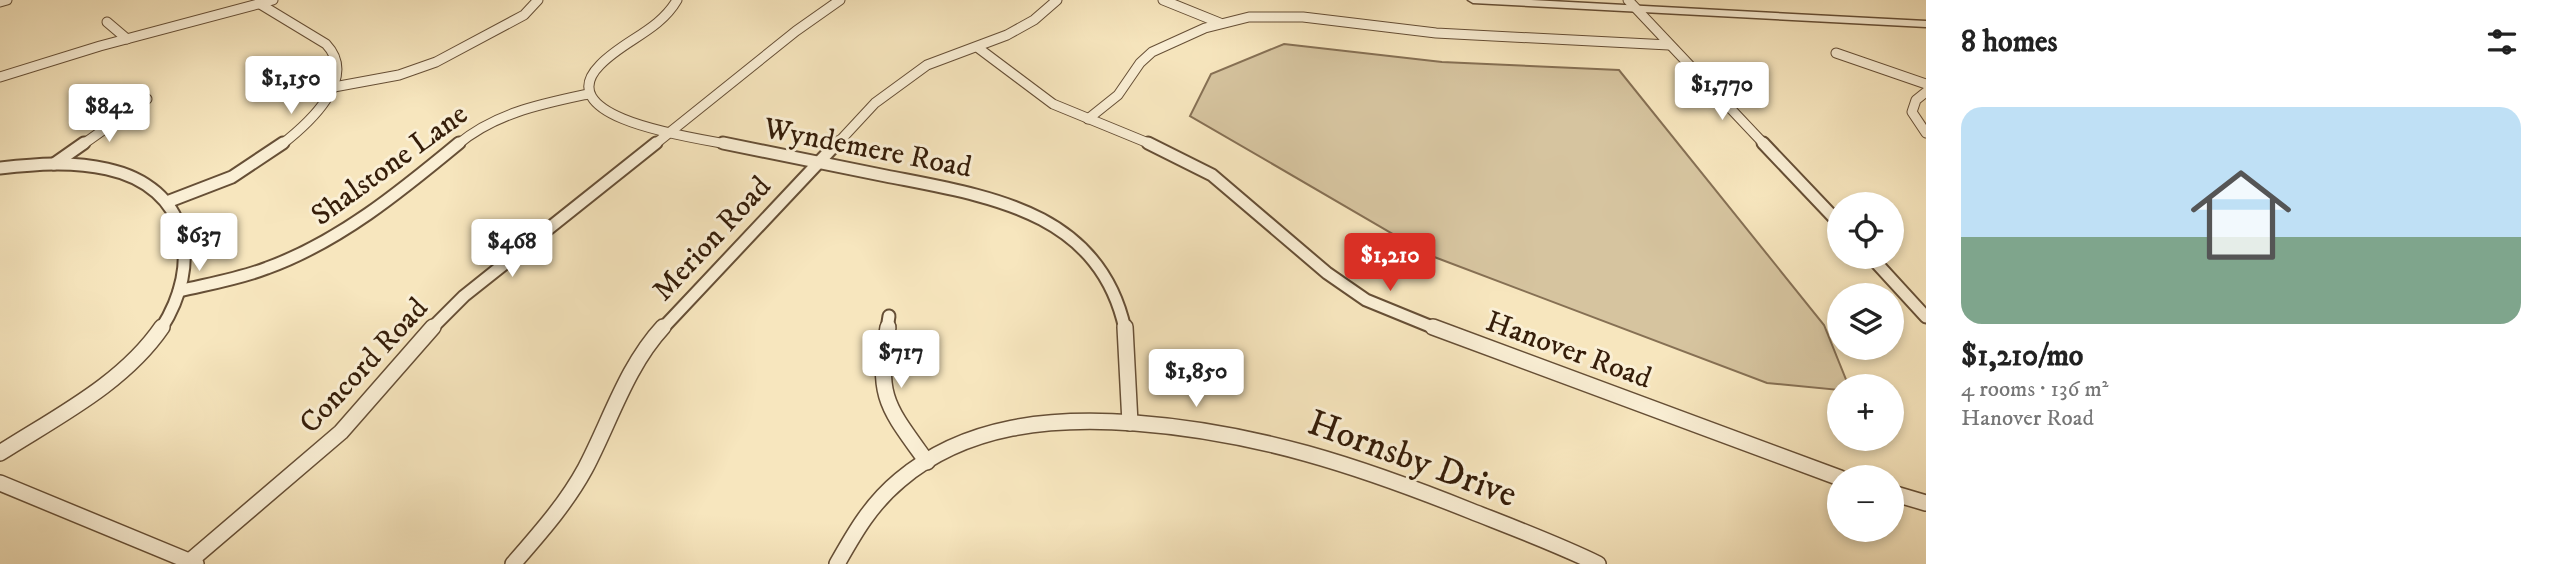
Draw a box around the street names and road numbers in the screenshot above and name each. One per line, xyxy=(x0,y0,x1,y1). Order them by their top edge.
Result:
street label: Shalstone Lane xyxy=(304,96,475,234)
street label: Wyndemere Road xyxy=(760,110,975,187)
street label: Merion Road xyxy=(645,169,779,309)
street label: Concord Road xyxy=(292,290,436,442)
street label: Hanover Road xyxy=(1481,303,1656,397)
street label: Hornsby Drive xyxy=(1301,400,1523,519)

